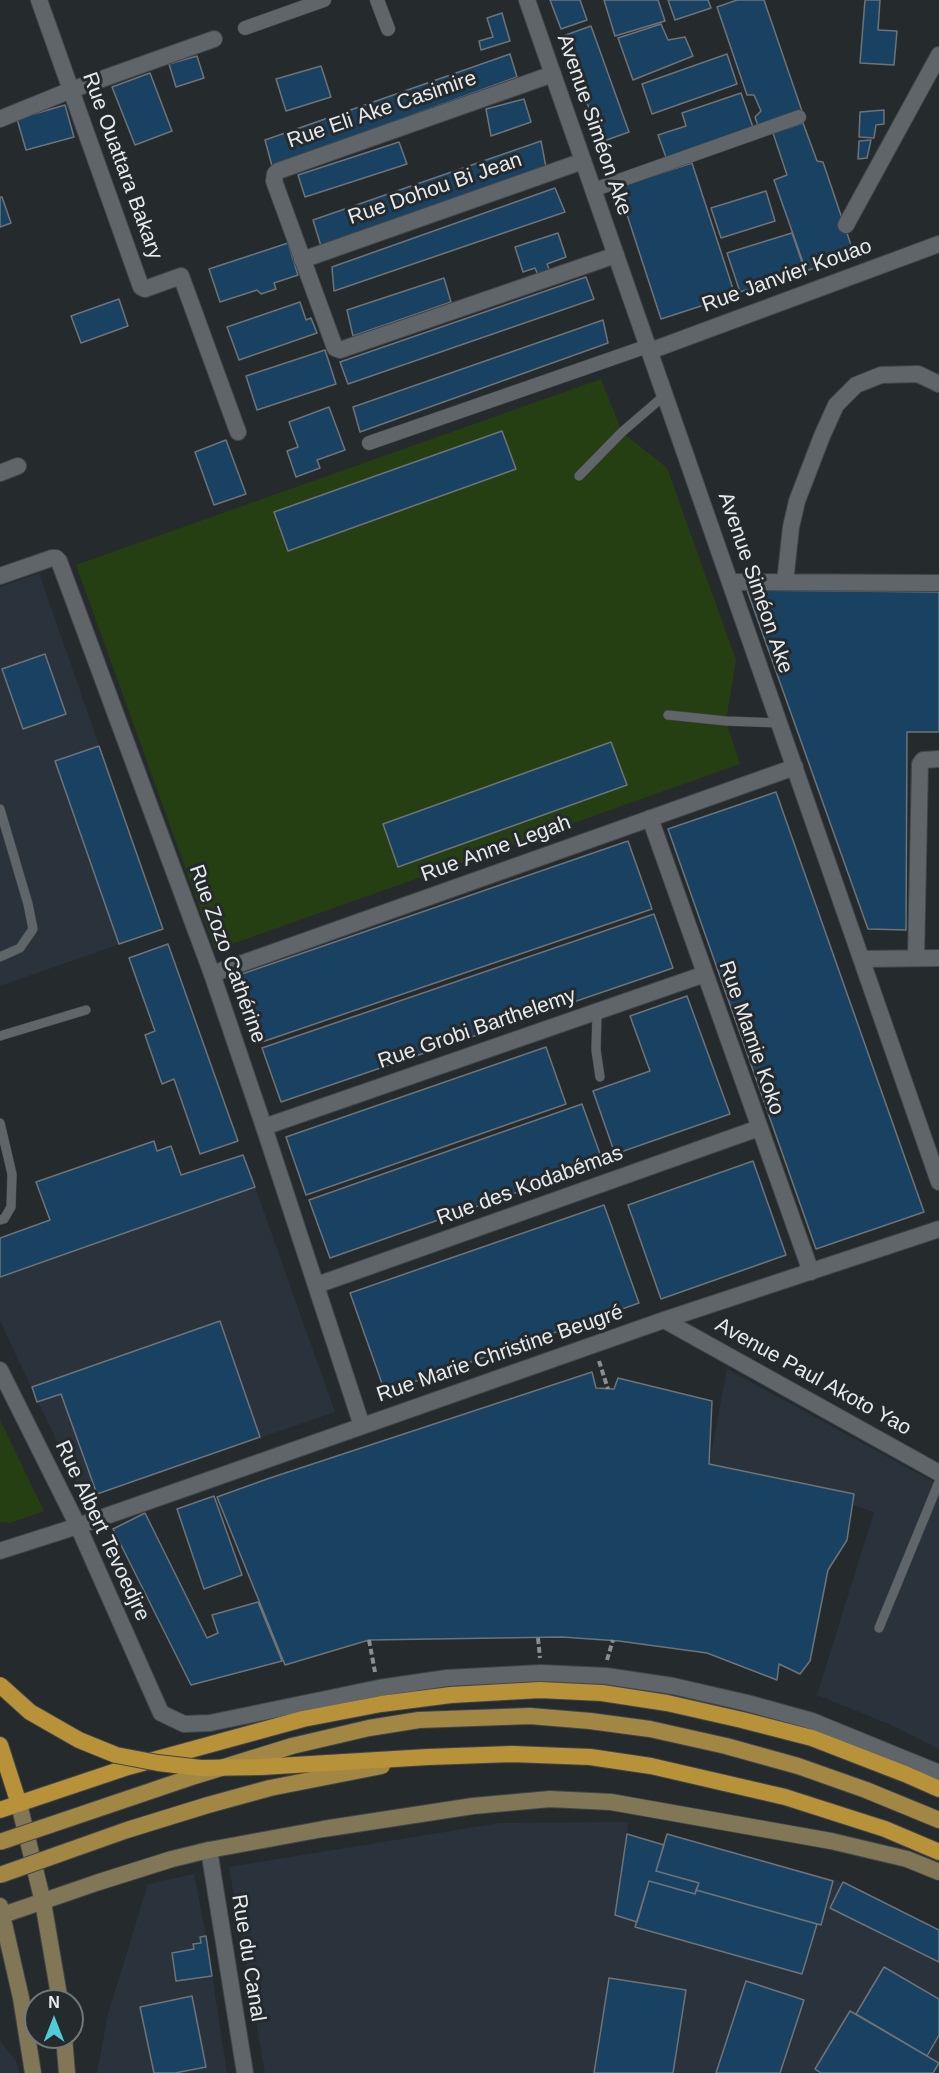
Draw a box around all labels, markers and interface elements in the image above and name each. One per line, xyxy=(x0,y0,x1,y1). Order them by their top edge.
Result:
street label: Avenue Siméon Ake xyxy=(551,31,637,219)
street label: Rue Eli Ake Casimire xyxy=(284,66,480,154)
street label: Rue Ouattara Bakary xyxy=(76,69,168,263)
street label: Rue Dohou Bi Jean xyxy=(345,147,525,231)
street label: Rue Janvier Kouao xyxy=(699,234,875,318)
street label: Avenue Siméon Ake xyxy=(712,489,798,677)
street label: Rue Anne Legah xyxy=(418,810,574,888)
street label: Rue Zozo Cathérine xyxy=(183,861,271,1047)
street label: Rue Mamie Koko xyxy=(713,958,789,1118)
street label: Rue Grobi Barthelemy xyxy=(375,983,579,1075)
street label: Rue des Kodabémas xyxy=(434,1141,626,1231)
street label: Rue Marie Christine Beugré xyxy=(373,1300,627,1408)
street label: Avenue Paul Akoto Yao xyxy=(711,1313,915,1441)
street label: Rue Albert Tevoedjre xyxy=(49,1437,155,1625)
street label: Rue du Canal xyxy=(226,1893,270,2023)
north arrow xyxy=(24,1989,84,2049)
text: N xyxy=(48,1994,60,2011)

